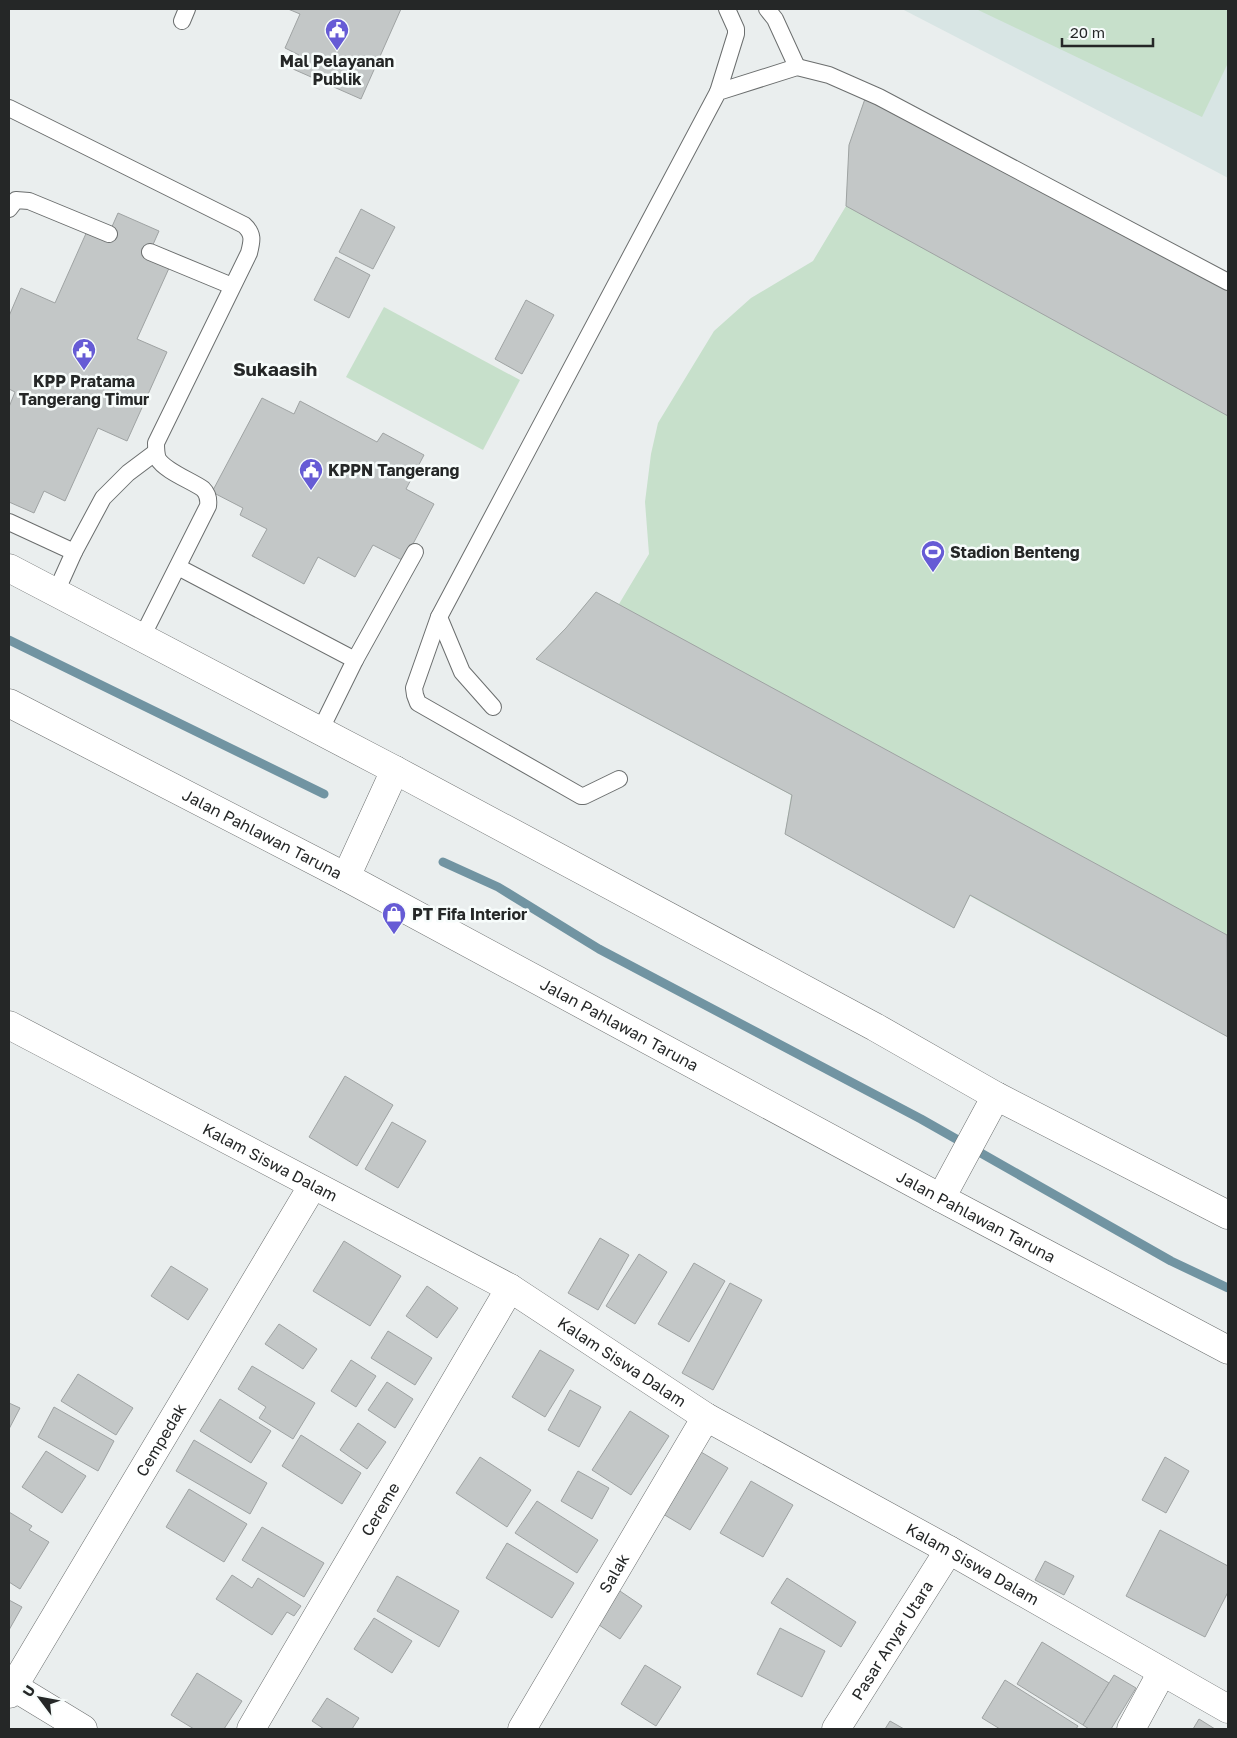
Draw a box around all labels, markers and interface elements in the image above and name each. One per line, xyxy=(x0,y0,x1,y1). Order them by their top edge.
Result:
scale bar xyxy=(1062,15,1153,47)
public building icon: Mal Pelayanan Publik xyxy=(324,17,350,51)
text: 20 m xyxy=(1070,23,1105,41)
place label: Mal Pelayanan Publik xyxy=(280,51,394,89)
public building icon: KPP Pratama Tangerang Timur xyxy=(71,337,97,371)
district label: Sukaasih xyxy=(233,357,317,380)
place label: KPP Pratama Tangerang Timur xyxy=(19,371,149,409)
public building icon: KPPN Tangerang xyxy=(298,457,324,491)
place label: KPPN Tangerang xyxy=(328,460,460,480)
sports icon: Stadion Benteng xyxy=(920,539,946,573)
place label: Stadion Benteng xyxy=(950,542,1080,562)
street label: Jalan Pahlawan Taruna xyxy=(179,784,346,883)
shop icon: PT Fifa Interior xyxy=(381,901,407,935)
place label: PT Fifa Interior xyxy=(412,904,527,924)
street label: Jalan Pahlawan Taruna xyxy=(537,974,702,1075)
street label: Kalam Siswa Dalam xyxy=(199,1118,341,1206)
street label: Jalan Pahlawan Taruna xyxy=(893,1166,1059,1267)
street label: Kalam Siswa Dalam xyxy=(554,1312,690,1411)
street label: Cempedak xyxy=(131,1400,190,1480)
street label: Cereme xyxy=(357,1479,404,1540)
street label: Kalam Siswa Dalam xyxy=(903,1519,1043,1609)
street label: Salak xyxy=(595,1550,633,1596)
street label: Pasar Anyar Utara xyxy=(847,1577,937,1704)
north arrow xyxy=(15,1673,65,1723)
text: U xyxy=(19,1682,38,1700)

